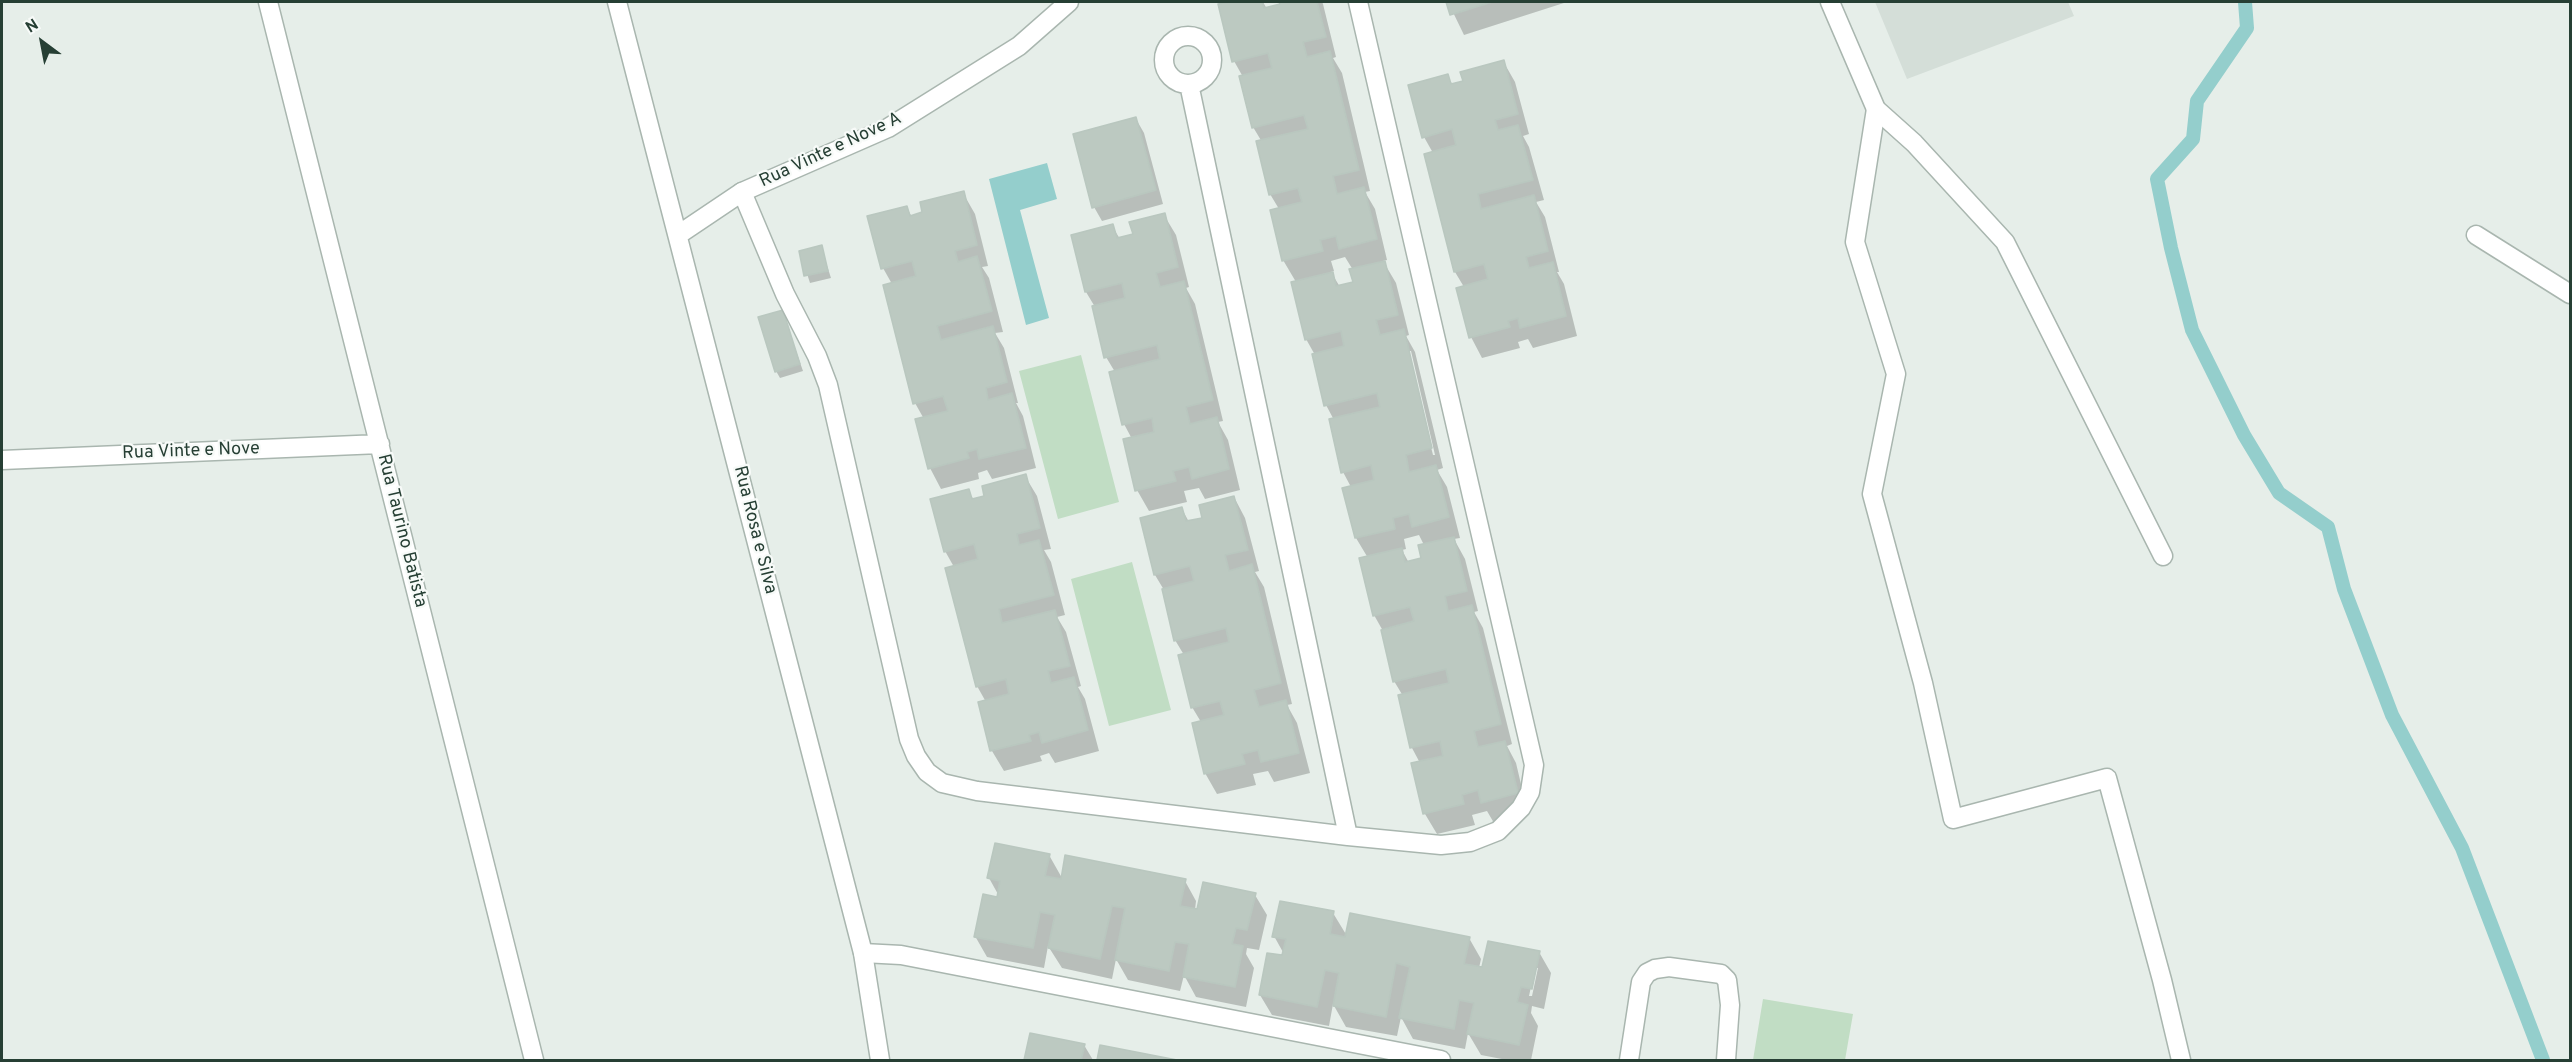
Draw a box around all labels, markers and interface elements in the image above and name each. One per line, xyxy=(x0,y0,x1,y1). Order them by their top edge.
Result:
north arrow xyxy=(12,12,72,72)
text: N xyxy=(22,15,43,38)
street label: Rua Vinte e Nove A xyxy=(757,109,905,193)
street label: Rua Vinte e Nove xyxy=(122,439,260,465)
street label: Rua Taurino Batista xyxy=(371,452,431,610)
street label: Rua Rosa e Silva xyxy=(728,464,780,596)

